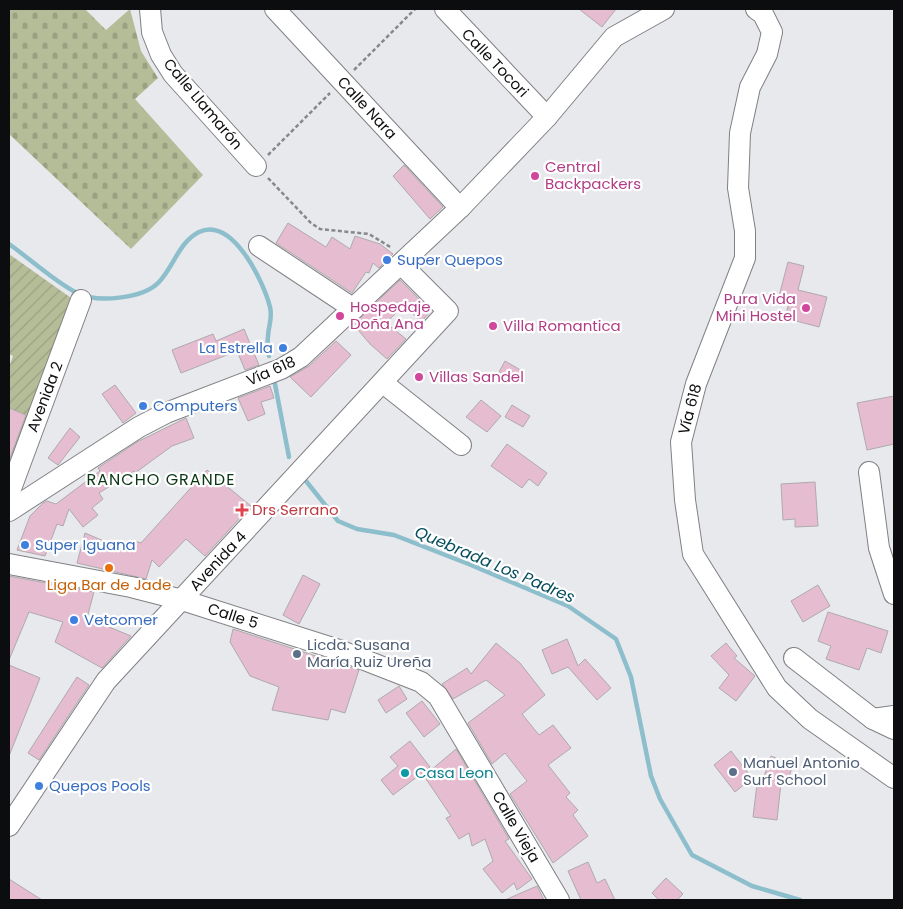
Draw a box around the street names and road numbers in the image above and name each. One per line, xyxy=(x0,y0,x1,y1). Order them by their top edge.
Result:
street label: Calle Tocori xyxy=(457,24,534,102)
street label: Calle Llamarón xyxy=(159,54,248,154)
street label: Calle Nara xyxy=(333,72,402,144)
street label: Vía 618 xyxy=(243,350,299,391)
street label: Avenida 2 xyxy=(21,359,68,435)
street label: Vía 618 xyxy=(673,381,706,437)
street label: Avenida 4 xyxy=(184,526,251,595)
street label: Calle 5 xyxy=(205,598,261,634)
street label: Calle Vieja xyxy=(487,787,545,866)

